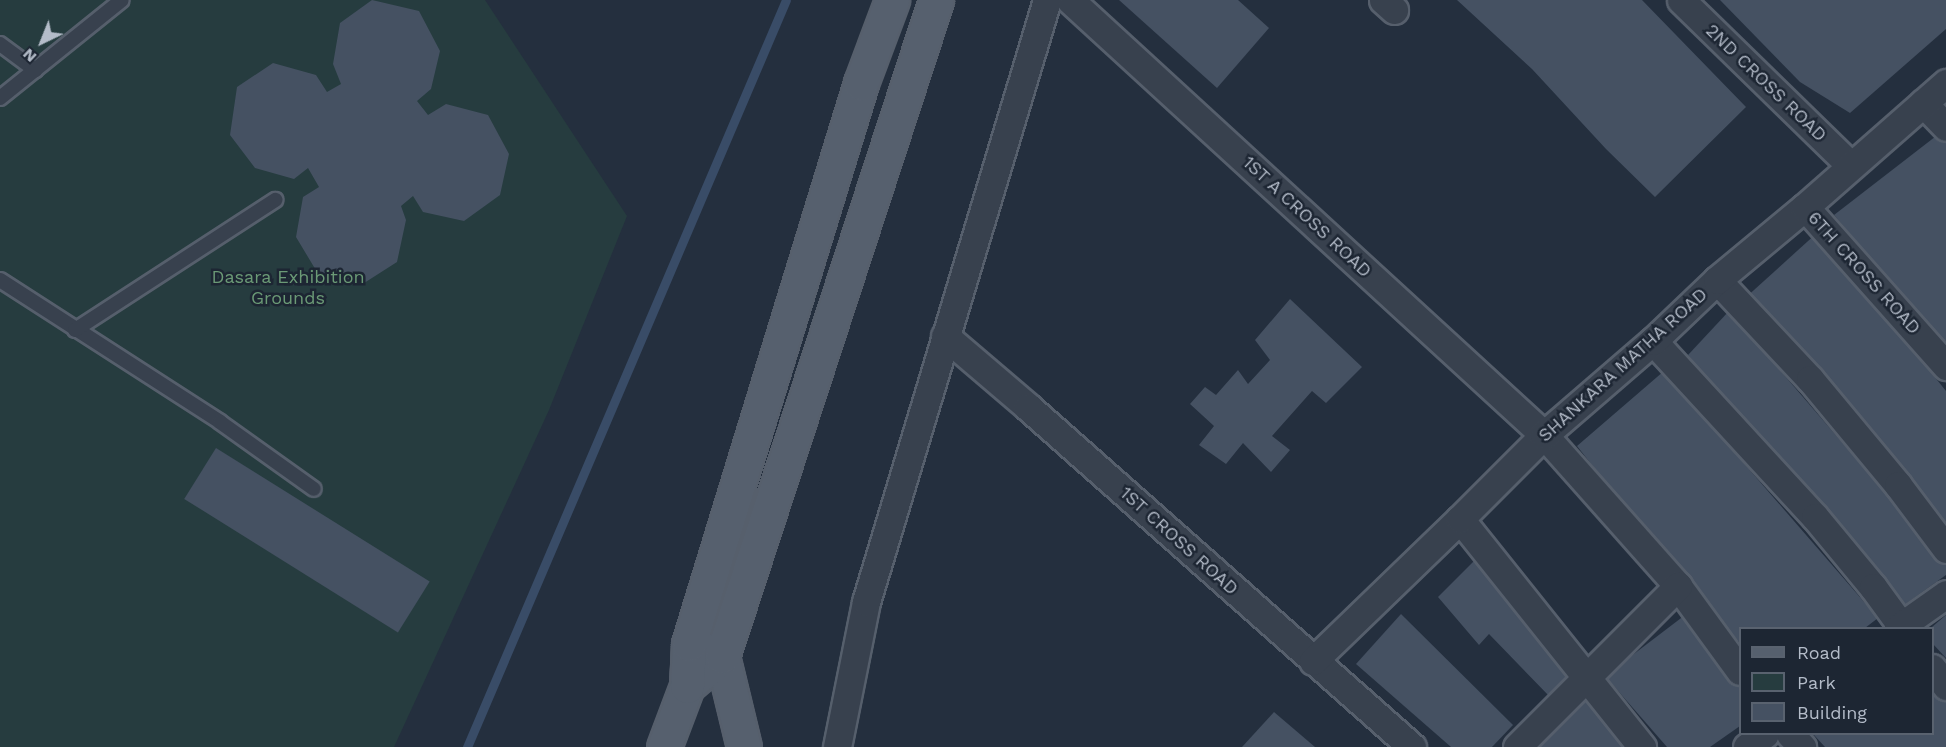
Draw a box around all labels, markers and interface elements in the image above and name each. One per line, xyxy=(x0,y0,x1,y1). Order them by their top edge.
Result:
north arrow xyxy=(12,12,72,72)
street label: 2ND CROSS ROAD xyxy=(1701,20,1831,146)
text: N xyxy=(19,45,40,67)
street label: 1ST A CROSS ROAD xyxy=(1238,151,1376,283)
street label: 6TH CROSS ROAD xyxy=(1803,207,1925,339)
park label: Dasara Exhibition Grounds xyxy=(211,267,365,310)
street label: SHANKARA MATHA ROAD xyxy=(1534,283,1712,447)
street label: 1ST CROSS ROAD xyxy=(1115,482,1243,600)
legend xyxy=(1739,627,1934,735)
text: Road xyxy=(1797,642,1841,663)
text: Park xyxy=(1797,672,1836,693)
text: Building xyxy=(1797,702,1867,723)

